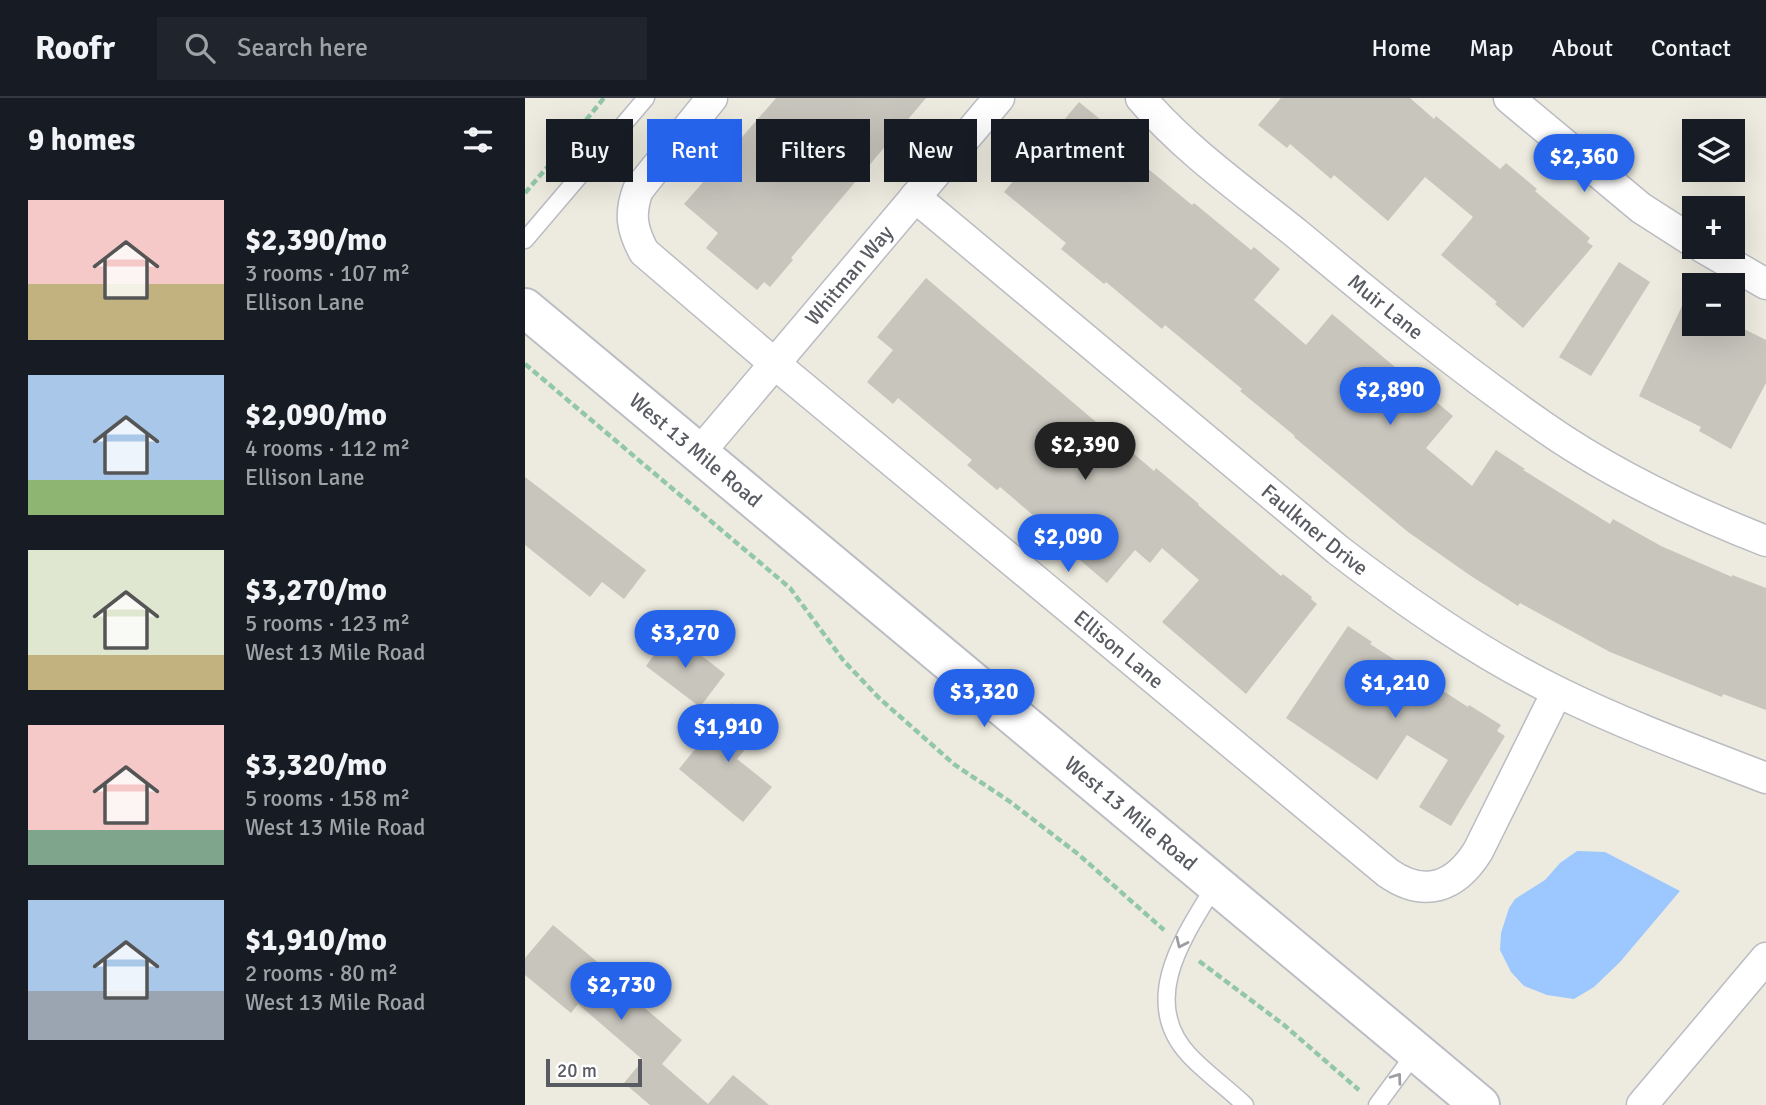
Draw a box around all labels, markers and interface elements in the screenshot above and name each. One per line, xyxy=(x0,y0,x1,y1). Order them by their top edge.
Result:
search box xyxy=(157,17,647,80)
text: Roofr xyxy=(35,28,115,69)
icon: search xyxy=(181,29,219,67)
text: Search here xyxy=(237,32,368,64)
text: Home xyxy=(1371,33,1431,63)
text: Map xyxy=(1469,33,1514,63)
text: About xyxy=(1552,33,1613,63)
text: Contact xyxy=(1651,33,1731,63)
chip: Buy xyxy=(546,119,633,182)
chip: Rent xyxy=(647,119,742,182)
chip: Filters xyxy=(756,119,870,182)
chip: New xyxy=(884,119,977,182)
chip: Apartment xyxy=(991,119,1149,182)
map controls xyxy=(1682,119,1745,336)
button: layers xyxy=(1682,119,1745,182)
icon: filters xyxy=(459,121,497,159)
text: 9 homes xyxy=(28,122,135,159)
pin: $2,360 xyxy=(1527,134,1641,194)
text: $2,360 xyxy=(1550,142,1618,171)
button: + xyxy=(1682,196,1745,259)
street label: Whitman Way xyxy=(799,220,899,331)
text: $2,390/mo xyxy=(245,222,387,259)
icon: home xyxy=(84,228,168,312)
text: 3 rooms · 107 m² xyxy=(245,259,410,288)
street label: Muir Lane xyxy=(1342,269,1429,345)
button: − xyxy=(1682,273,1745,336)
text: Ellison Lane xyxy=(245,288,365,317)
pin: $2,890 xyxy=(1333,368,1447,427)
text: $2,890 xyxy=(1356,375,1424,404)
street label: West 13 Mile Road xyxy=(624,387,767,513)
text: $2,090/mo xyxy=(245,397,387,434)
icon: home xyxy=(84,403,168,487)
pin: $2,390 xyxy=(1028,422,1142,482)
text: $2,390 xyxy=(1051,430,1119,459)
text: 4 rooms · 112 m² xyxy=(245,434,410,463)
text: Ellison Lane xyxy=(245,463,365,492)
street label: Faulkner Drive xyxy=(1256,478,1373,581)
pin: $2,090 xyxy=(1011,514,1125,574)
text: $2,090 xyxy=(1034,522,1102,551)
text: $3,270/mo xyxy=(245,572,387,609)
icon: home xyxy=(84,578,168,662)
street label: Ellison Lane xyxy=(1068,605,1169,694)
text: 5 rooms · 123 m² xyxy=(245,609,410,638)
pin: $3,270 xyxy=(628,610,742,670)
text: $3,270 xyxy=(651,618,719,647)
text: West 13 Mile Road xyxy=(245,638,425,667)
pin: $1,210 xyxy=(1338,660,1452,720)
text: $1,210 xyxy=(1361,668,1429,697)
pin: $3,320 xyxy=(927,670,1041,729)
text: $3,320 xyxy=(950,677,1018,706)
pin: $1,910 xyxy=(671,704,785,764)
text: $1,910 xyxy=(694,712,762,741)
text: $3,320/mo xyxy=(245,747,387,784)
street label: West 13 Mile Road xyxy=(1059,751,1202,876)
icon: home xyxy=(84,753,168,837)
text: 5 rooms · 158 m² xyxy=(245,784,410,813)
text: West 13 Mile Road xyxy=(245,813,425,842)
text: $1,910/mo xyxy=(245,922,387,959)
icon: home xyxy=(84,928,168,1012)
one-way arrow xyxy=(1175,936,1189,948)
text: 2 rooms · 80 m² xyxy=(245,959,398,988)
pin: $2,730 xyxy=(564,962,678,1022)
text: $2,730 xyxy=(587,970,655,999)
text: West 13 Mile Road xyxy=(245,988,425,1017)
scale bar xyxy=(546,1056,642,1088)
text: 20 m xyxy=(557,1059,597,1083)
one-way arrow xyxy=(1388,1073,1401,1086)

